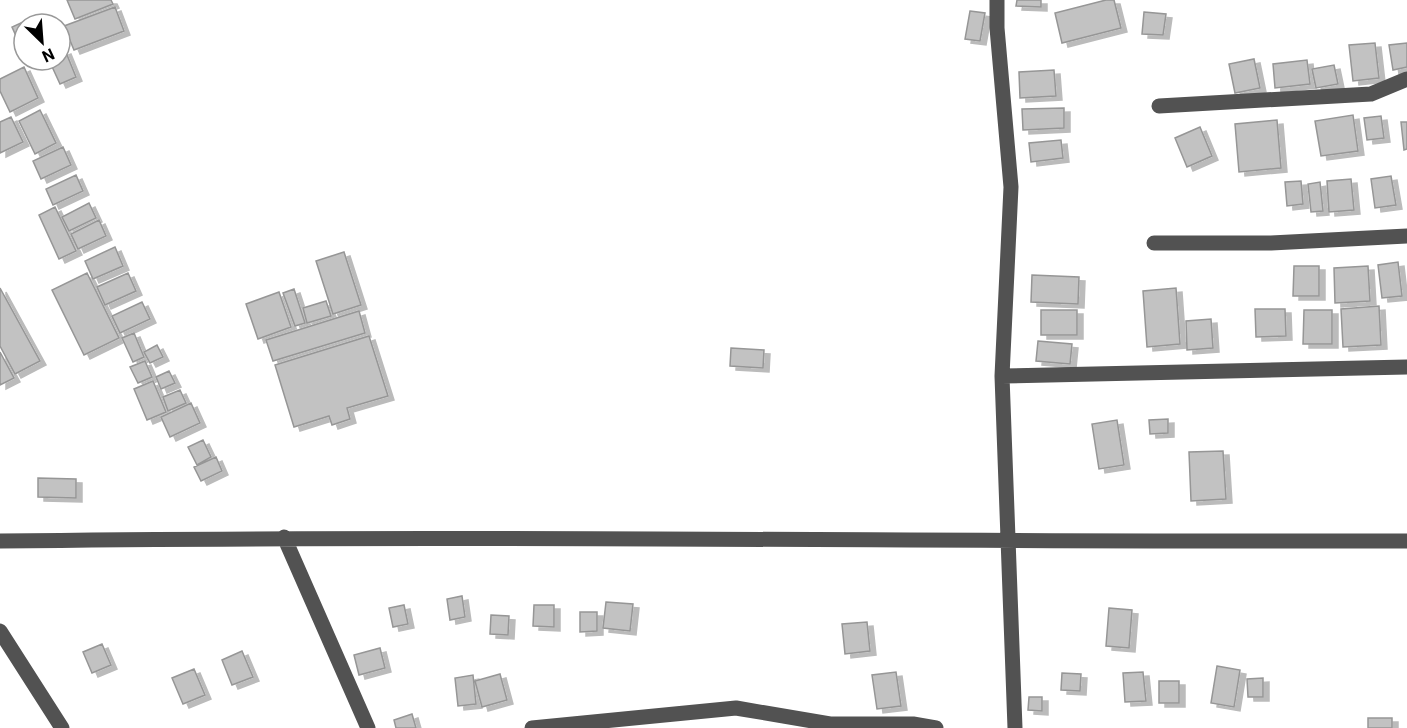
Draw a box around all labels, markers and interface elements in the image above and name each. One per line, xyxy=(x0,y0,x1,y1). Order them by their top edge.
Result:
north arrow xyxy=(12,12,72,72)
text: N xyxy=(39,44,57,66)

